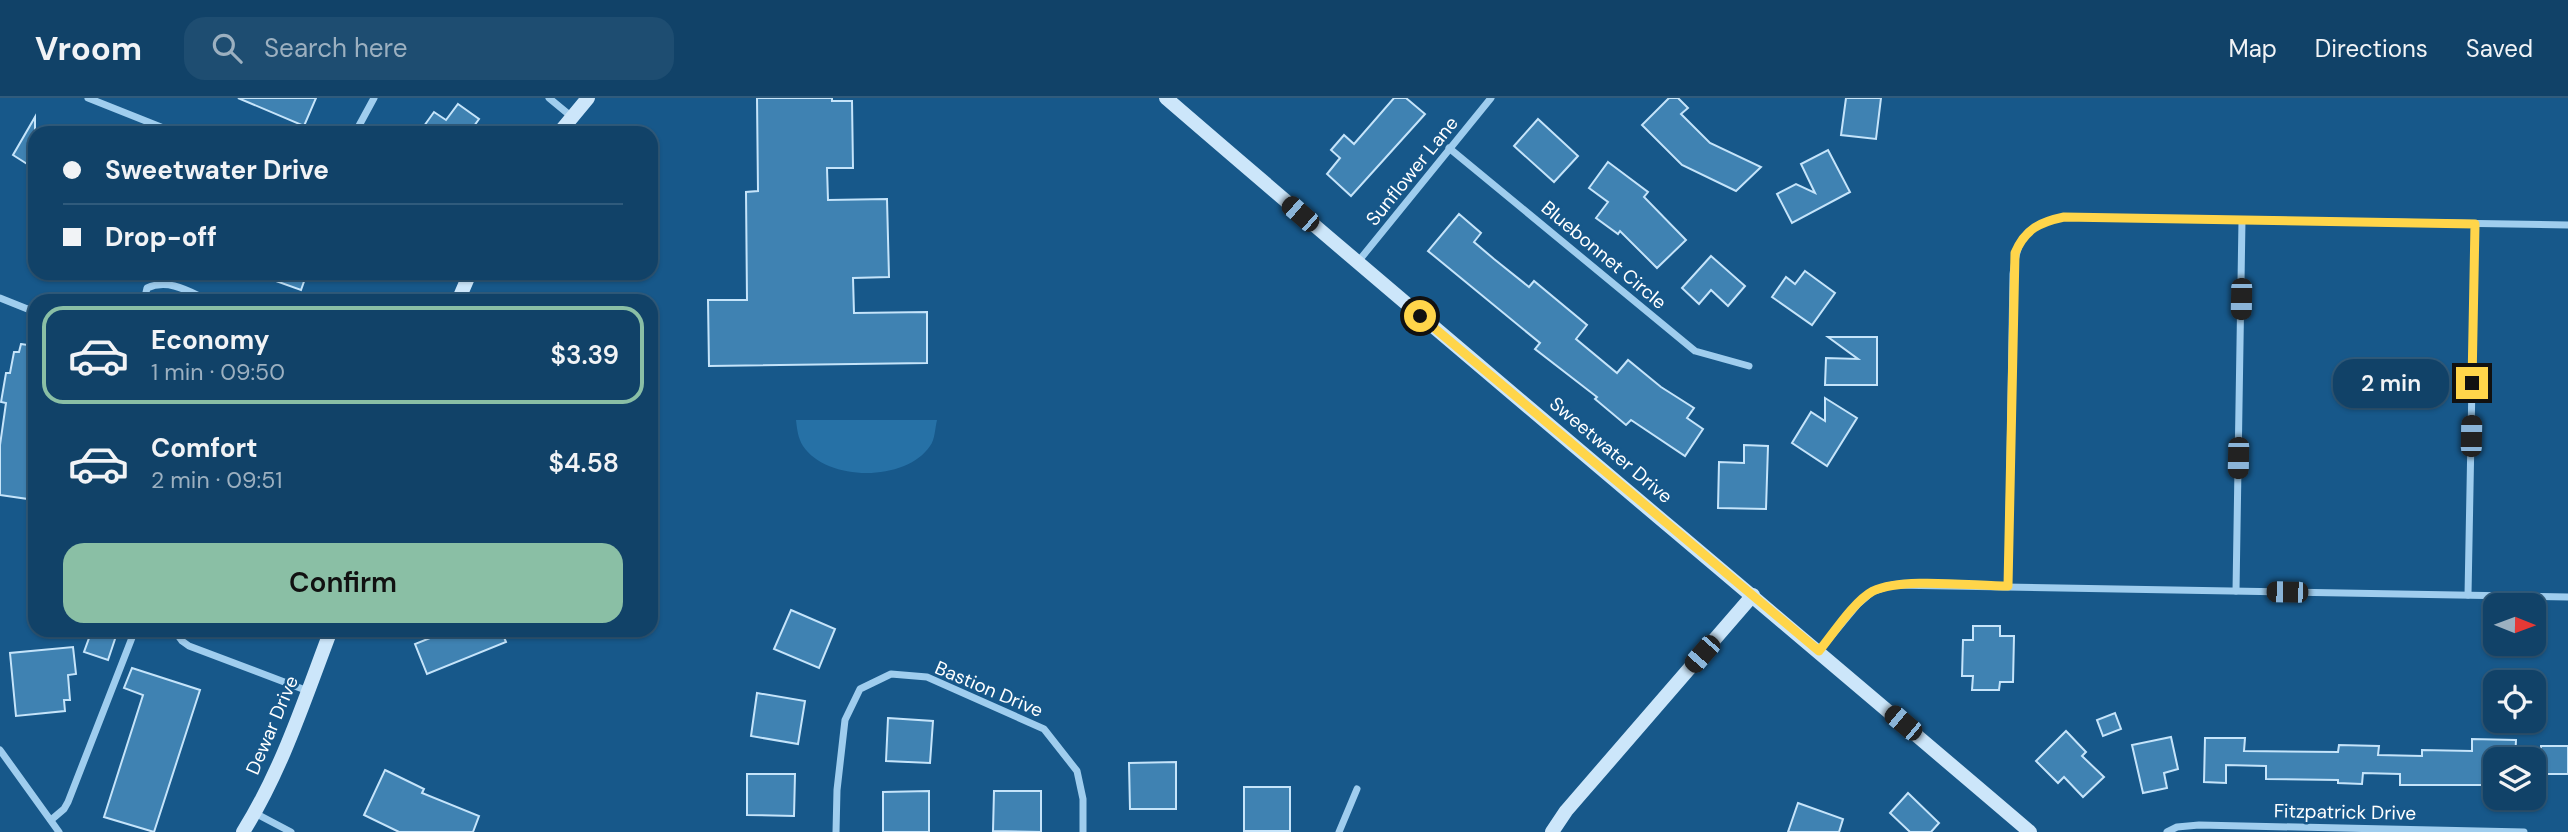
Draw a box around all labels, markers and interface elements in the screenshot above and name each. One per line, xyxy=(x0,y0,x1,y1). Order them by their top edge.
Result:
search box xyxy=(184,17,674,80)
text: Vroom xyxy=(35,27,142,70)
icon: search xyxy=(208,29,246,67)
text: Search here xyxy=(264,31,408,65)
text: Map xyxy=(2229,33,2277,64)
text: Directions xyxy=(2315,33,2428,64)
text: Saved xyxy=(2466,33,2533,64)
street label: Sunflower Lane xyxy=(1360,111,1464,231)
text: Sweetwater Drive xyxy=(105,153,329,187)
car xyxy=(1278,192,1323,236)
street label: Bluebonnet Circle xyxy=(1536,195,1672,315)
text: Drop-off xyxy=(105,220,217,254)
car xyxy=(2231,278,2252,320)
route start xyxy=(1404,300,1436,332)
text: Economy xyxy=(151,323,269,357)
icon: car xyxy=(67,324,130,387)
text: $3.39 xyxy=(550,338,619,372)
text: 1 min · 09:50 xyxy=(151,357,285,387)
callout: 2 min xyxy=(2332,358,2448,408)
route end xyxy=(2456,367,2488,399)
text: 2 min xyxy=(2361,368,2421,398)
street label: Sweetwater Drive xyxy=(1544,391,1678,509)
car xyxy=(2461,415,2482,457)
text: Comfort xyxy=(151,431,257,465)
icon: car xyxy=(67,432,130,495)
car xyxy=(2228,437,2249,479)
text: $4.58 xyxy=(548,446,619,480)
text: 2 min · 09:51 xyxy=(151,465,282,495)
button: Confirm xyxy=(63,543,623,623)
car xyxy=(2266,581,2309,603)
north arrow xyxy=(2483,593,2546,656)
map controls xyxy=(2483,593,2546,810)
car xyxy=(1681,631,1724,677)
street label: Bastion Drive xyxy=(931,655,1047,723)
button: locate xyxy=(2483,670,2546,733)
street label: Dewar Drive xyxy=(240,672,304,778)
car xyxy=(1881,701,1926,745)
button: layers xyxy=(2483,747,2546,810)
street label: Fitzpatrick Drive xyxy=(2274,798,2416,826)

